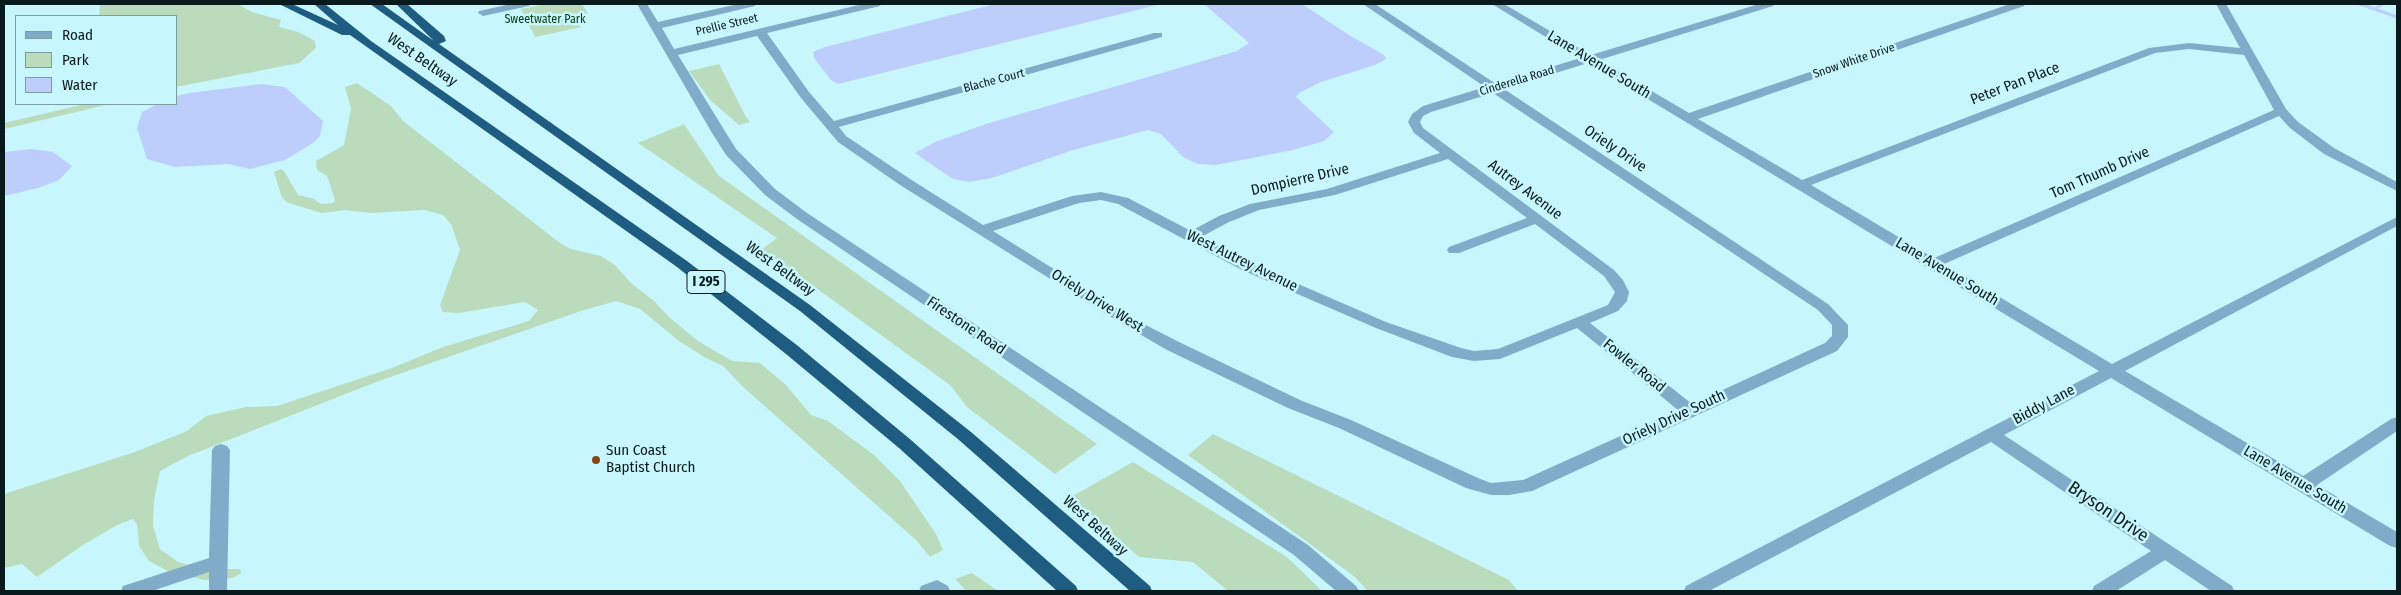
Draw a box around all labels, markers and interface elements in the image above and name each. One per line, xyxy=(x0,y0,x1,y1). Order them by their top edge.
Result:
street label: Prellie Street xyxy=(694,11,760,39)
park label: Sweetwater Park xyxy=(504,13,586,27)
legend xyxy=(15,15,178,105)
text: Road xyxy=(62,26,93,44)
street label: Lane Avenue South xyxy=(1544,27,1654,103)
street label: West Beltway xyxy=(384,29,460,91)
street label: Snow White Drive xyxy=(1811,40,1897,82)
text: Park xyxy=(62,51,89,69)
street label: Peter Pan Place xyxy=(1968,59,2062,109)
street label: Cinderella Road xyxy=(1478,63,1556,99)
street label: Blache Court xyxy=(962,66,1026,96)
text: Water xyxy=(62,76,97,94)
street label: Oriely Drive xyxy=(1580,122,1650,176)
street label: Tom Thumb Drive xyxy=(2048,143,2152,203)
street label: Autrey Avenue xyxy=(1484,156,1566,224)
street label: Dompierre Drive xyxy=(1249,160,1351,200)
street label: West Autrey Avenue xyxy=(1183,226,1301,296)
street label: Lane Avenue South xyxy=(1892,234,2002,310)
street label: West Beltway xyxy=(742,238,818,300)
street label: Oriely Drive West xyxy=(1048,266,1146,336)
road number: I 295 xyxy=(687,270,725,294)
street label: Firestone Road xyxy=(923,293,1009,359)
street label: Fowler Road xyxy=(1599,335,1669,397)
street label: Biddy Lane xyxy=(2010,381,2078,429)
street label: Oriely Drive South xyxy=(1620,386,1728,450)
place label: Sun Coast Baptist Church xyxy=(606,442,695,477)
street label: Lane Avenue South xyxy=(2240,442,2350,518)
marker: Sun Coast Baptist Church xyxy=(590,454,602,466)
street label: Bryson Drive xyxy=(2063,477,2153,547)
street label: West Beltway xyxy=(1059,492,1131,560)

